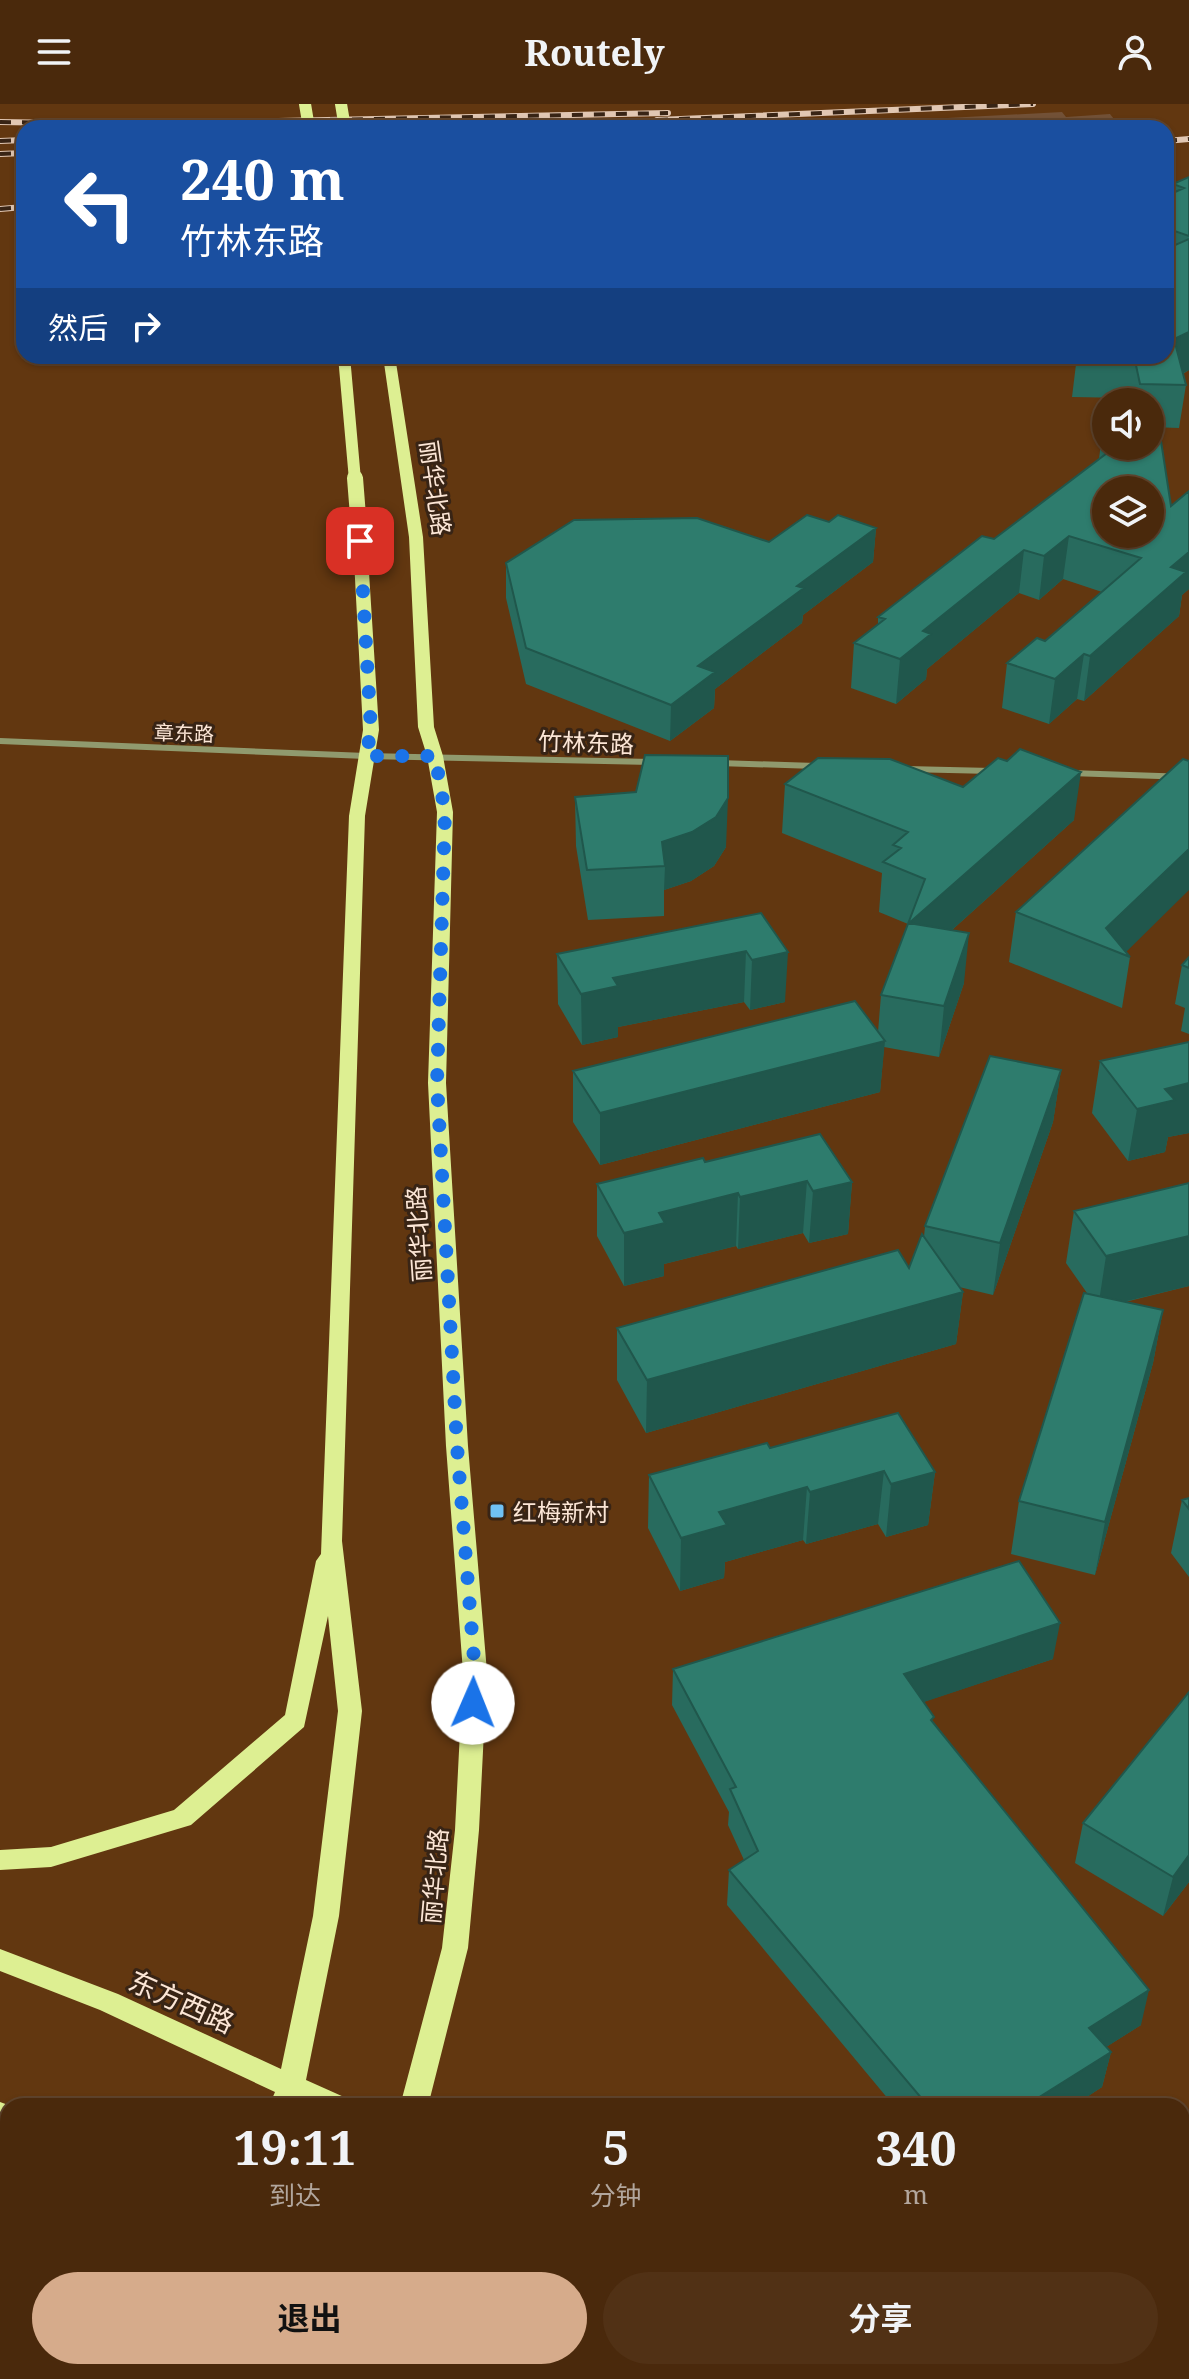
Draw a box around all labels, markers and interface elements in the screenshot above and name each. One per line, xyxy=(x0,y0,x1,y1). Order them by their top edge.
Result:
text: Routely xyxy=(524,28,665,77)
icon: menu xyxy=(32,30,76,74)
icon: person xyxy=(1113,30,1157,74)
text: 240 m xyxy=(180,140,345,216)
icon: left xyxy=(48,152,152,256)
text: 竹林东路 xyxy=(180,216,324,265)
icon: right xyxy=(124,304,168,348)
text: 然后 xyxy=(48,307,108,348)
map controls xyxy=(1092,388,1164,548)
button: sound xyxy=(1092,388,1164,460)
street label: 丽华北路 xyxy=(413,438,459,538)
button: layers xyxy=(1092,476,1164,548)
pin xyxy=(326,507,394,575)
icon: arrive xyxy=(338,519,382,563)
street label: 章东路 xyxy=(154,718,214,748)
street label: 竹林东路 xyxy=(537,724,635,760)
street label: 丽华北路 xyxy=(398,1185,438,1283)
place label: 红梅新村 xyxy=(513,1495,609,1528)
marker: 红梅新村 xyxy=(488,1502,506,1520)
position arrow xyxy=(431,1661,515,1745)
street label: 丽华北路 xyxy=(413,1827,455,1925)
street label: 东方西路 xyxy=(123,1961,241,2041)
text: 19:11 xyxy=(233,2114,356,2179)
text: 5 xyxy=(602,2114,629,2179)
text: 340 xyxy=(875,2115,957,2180)
text: m xyxy=(904,2176,928,2212)
text: 到达 xyxy=(269,2177,321,2213)
text: 分钟 xyxy=(590,2177,642,2213)
button: 退出 xyxy=(32,2272,587,2364)
button: 分享 xyxy=(603,2272,1158,2364)

